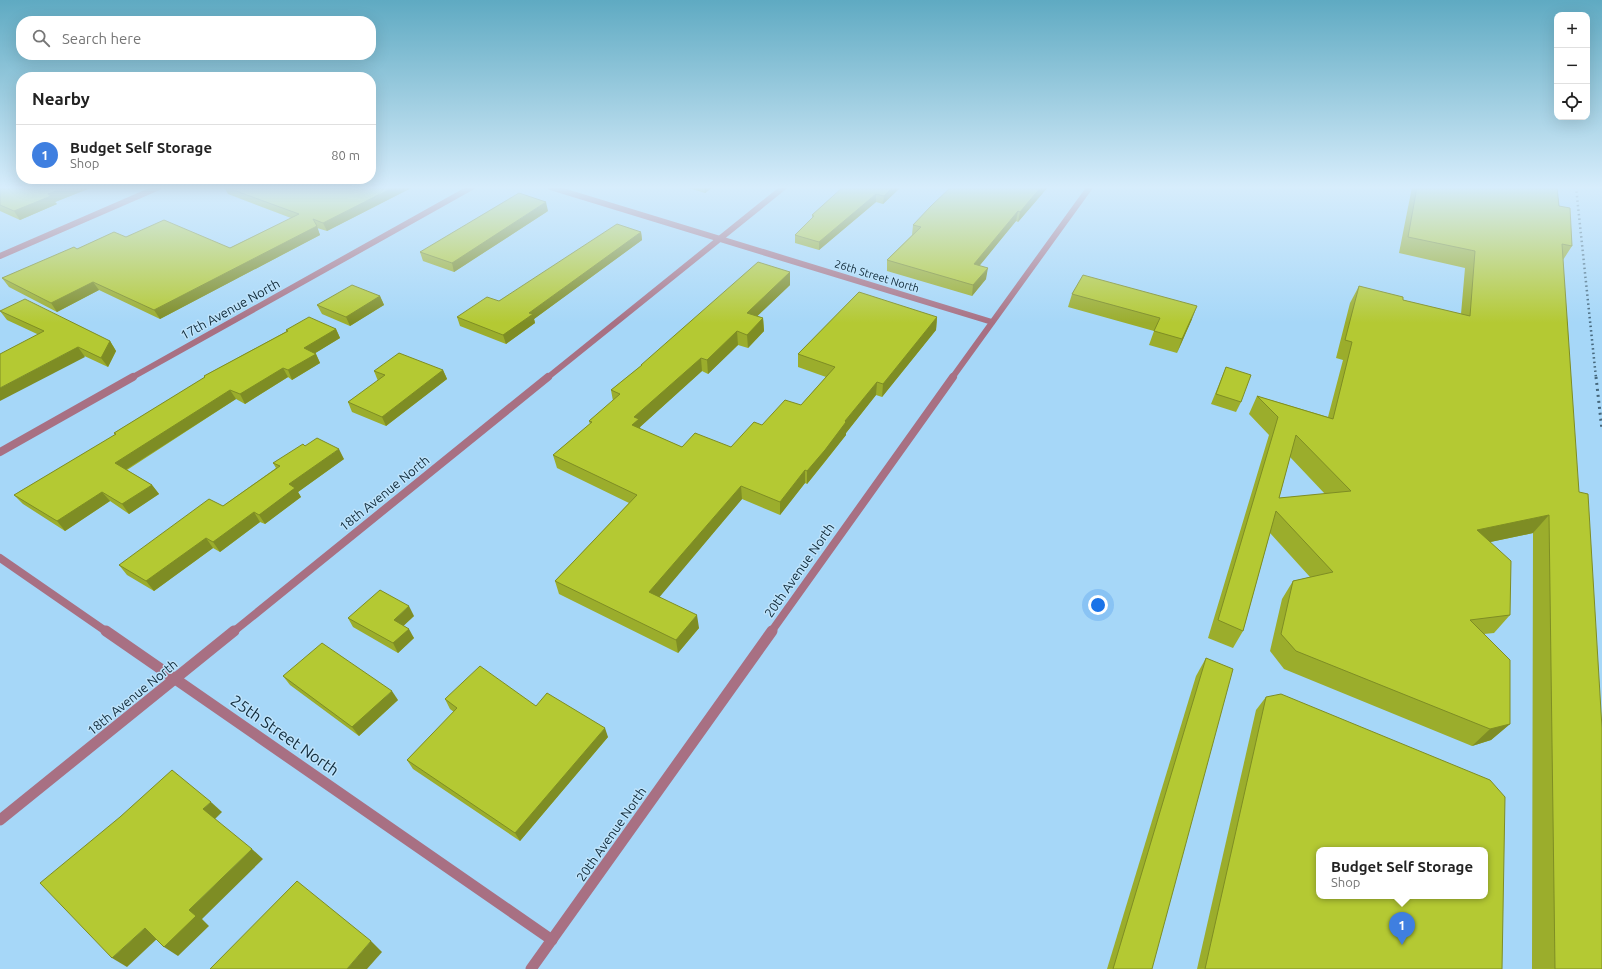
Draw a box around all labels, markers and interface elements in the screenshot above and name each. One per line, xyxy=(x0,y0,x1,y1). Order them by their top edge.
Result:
map controls xyxy=(1554,12,1590,120)
button: + xyxy=(1554,12,1590,48)
search box xyxy=(16,16,376,60)
icon: search xyxy=(30,27,52,49)
text: Search here xyxy=(62,30,141,47)
button: − xyxy=(1554,48,1590,84)
button: locate xyxy=(1554,84,1590,120)
text: Nearby xyxy=(32,89,90,108)
text: Budget Self Storage xyxy=(70,139,212,156)
text: 1 xyxy=(41,148,49,162)
text: 80 m xyxy=(331,148,360,162)
text: Shop xyxy=(70,156,99,170)
street label: 26th Street North xyxy=(833,257,921,295)
street label: 17th Avenue North xyxy=(178,276,282,342)
street label: 18th Avenue North xyxy=(336,453,432,533)
street label: 20th Avenue North xyxy=(761,520,837,620)
your location xyxy=(1088,595,1108,615)
street label: 18th Avenue North xyxy=(84,657,180,737)
street label: 25th Street North xyxy=(228,691,342,779)
street label: 20th Avenue North xyxy=(573,784,649,884)
popup xyxy=(1316,847,1488,899)
text: Budget Self Storage xyxy=(1331,858,1473,875)
text: Shop xyxy=(1331,875,1360,889)
pin: 1 xyxy=(1389,912,1415,945)

